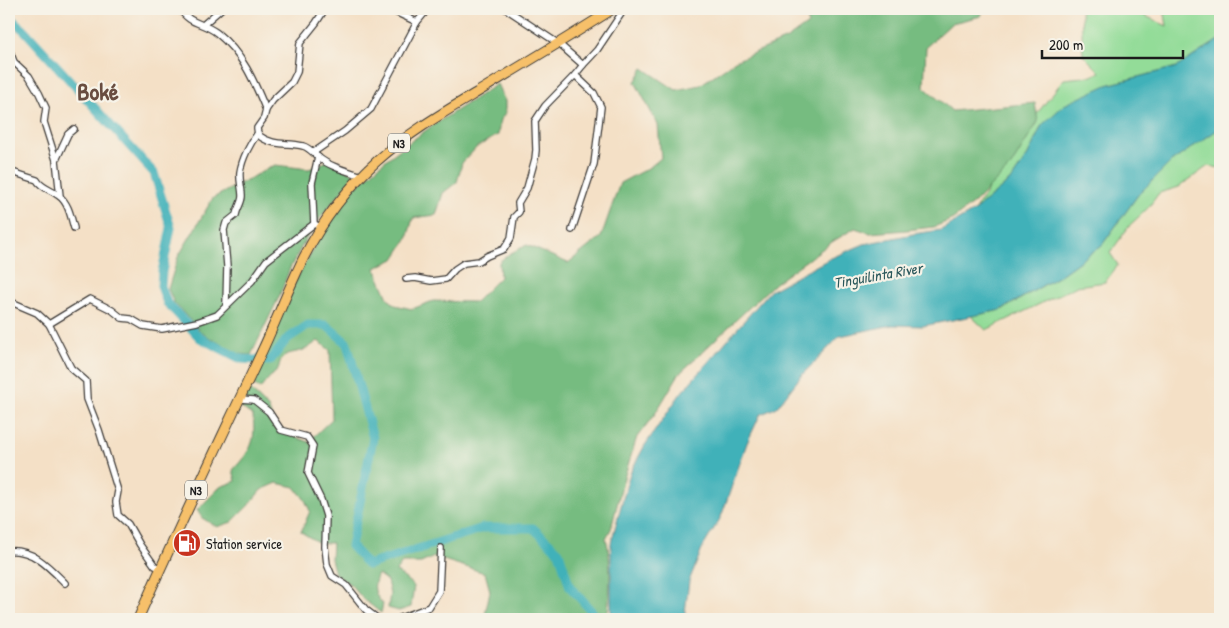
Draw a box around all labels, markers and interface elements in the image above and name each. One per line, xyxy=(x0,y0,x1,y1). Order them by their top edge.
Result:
scale bar xyxy=(1042,28,1183,60)
text: 200 m xyxy=(1049,34,1083,55)
district label: Boké xyxy=(77,75,119,107)
road number: N3 xyxy=(388,134,410,152)
water label: Tinguilinta River xyxy=(832,256,926,293)
road number: N3 xyxy=(185,480,207,500)
fuel station icon: Station service xyxy=(172,528,202,558)
place label: Station service xyxy=(206,534,282,553)

